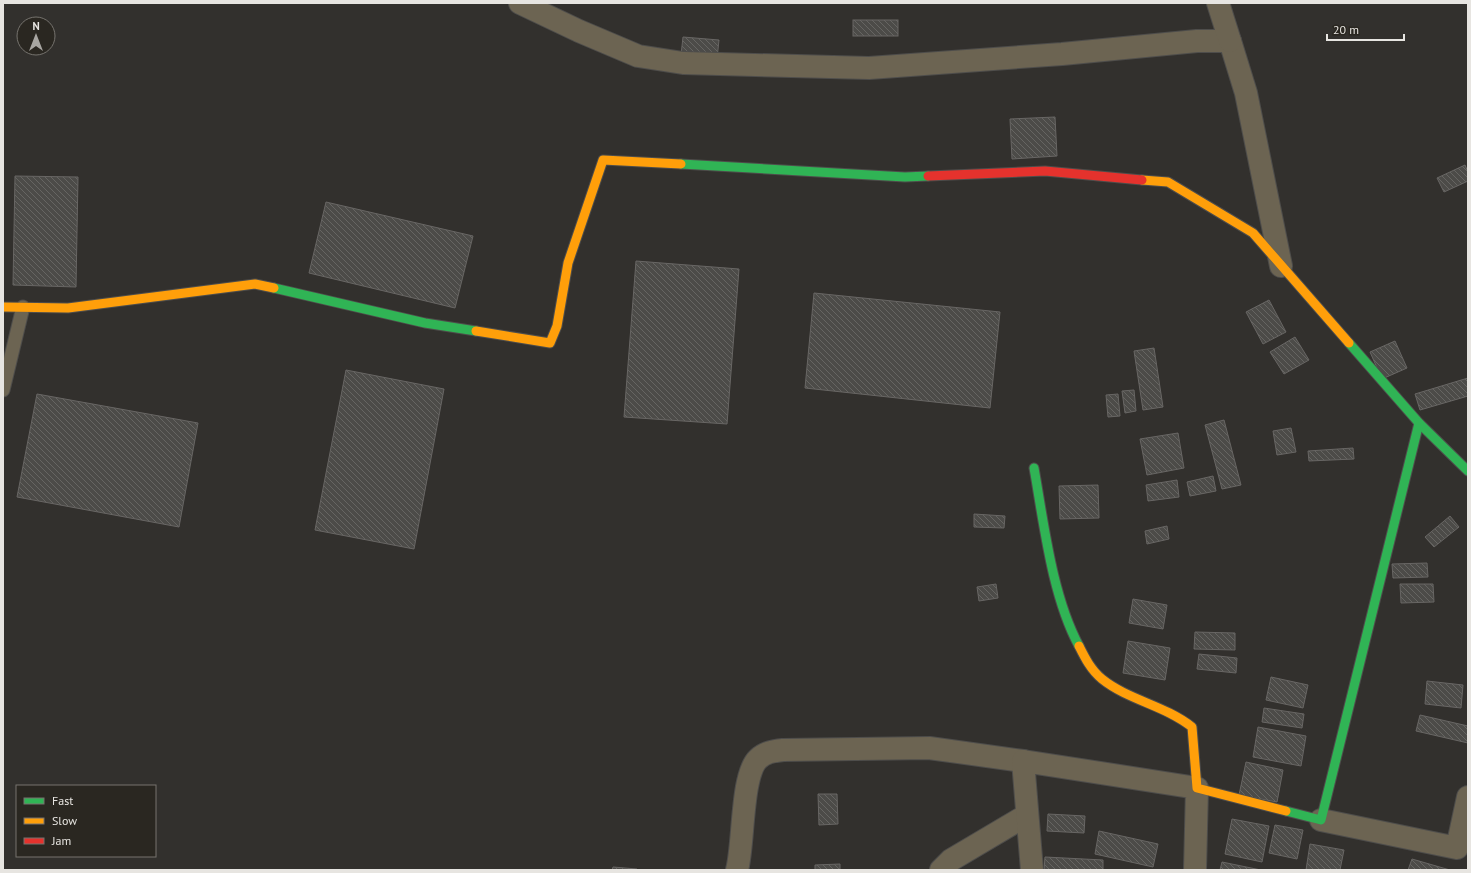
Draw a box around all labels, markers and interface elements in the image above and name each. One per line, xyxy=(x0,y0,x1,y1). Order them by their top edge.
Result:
north arrow xyxy=(16,16,56,56)
scale bar xyxy=(1327,16,1404,42)
text: N xyxy=(32,19,40,33)
text: 20 m xyxy=(1333,22,1359,37)
legend xyxy=(16,785,156,857)
text: Fast xyxy=(52,793,73,808)
text: Slow xyxy=(52,813,77,828)
text: Jam xyxy=(51,833,71,848)

